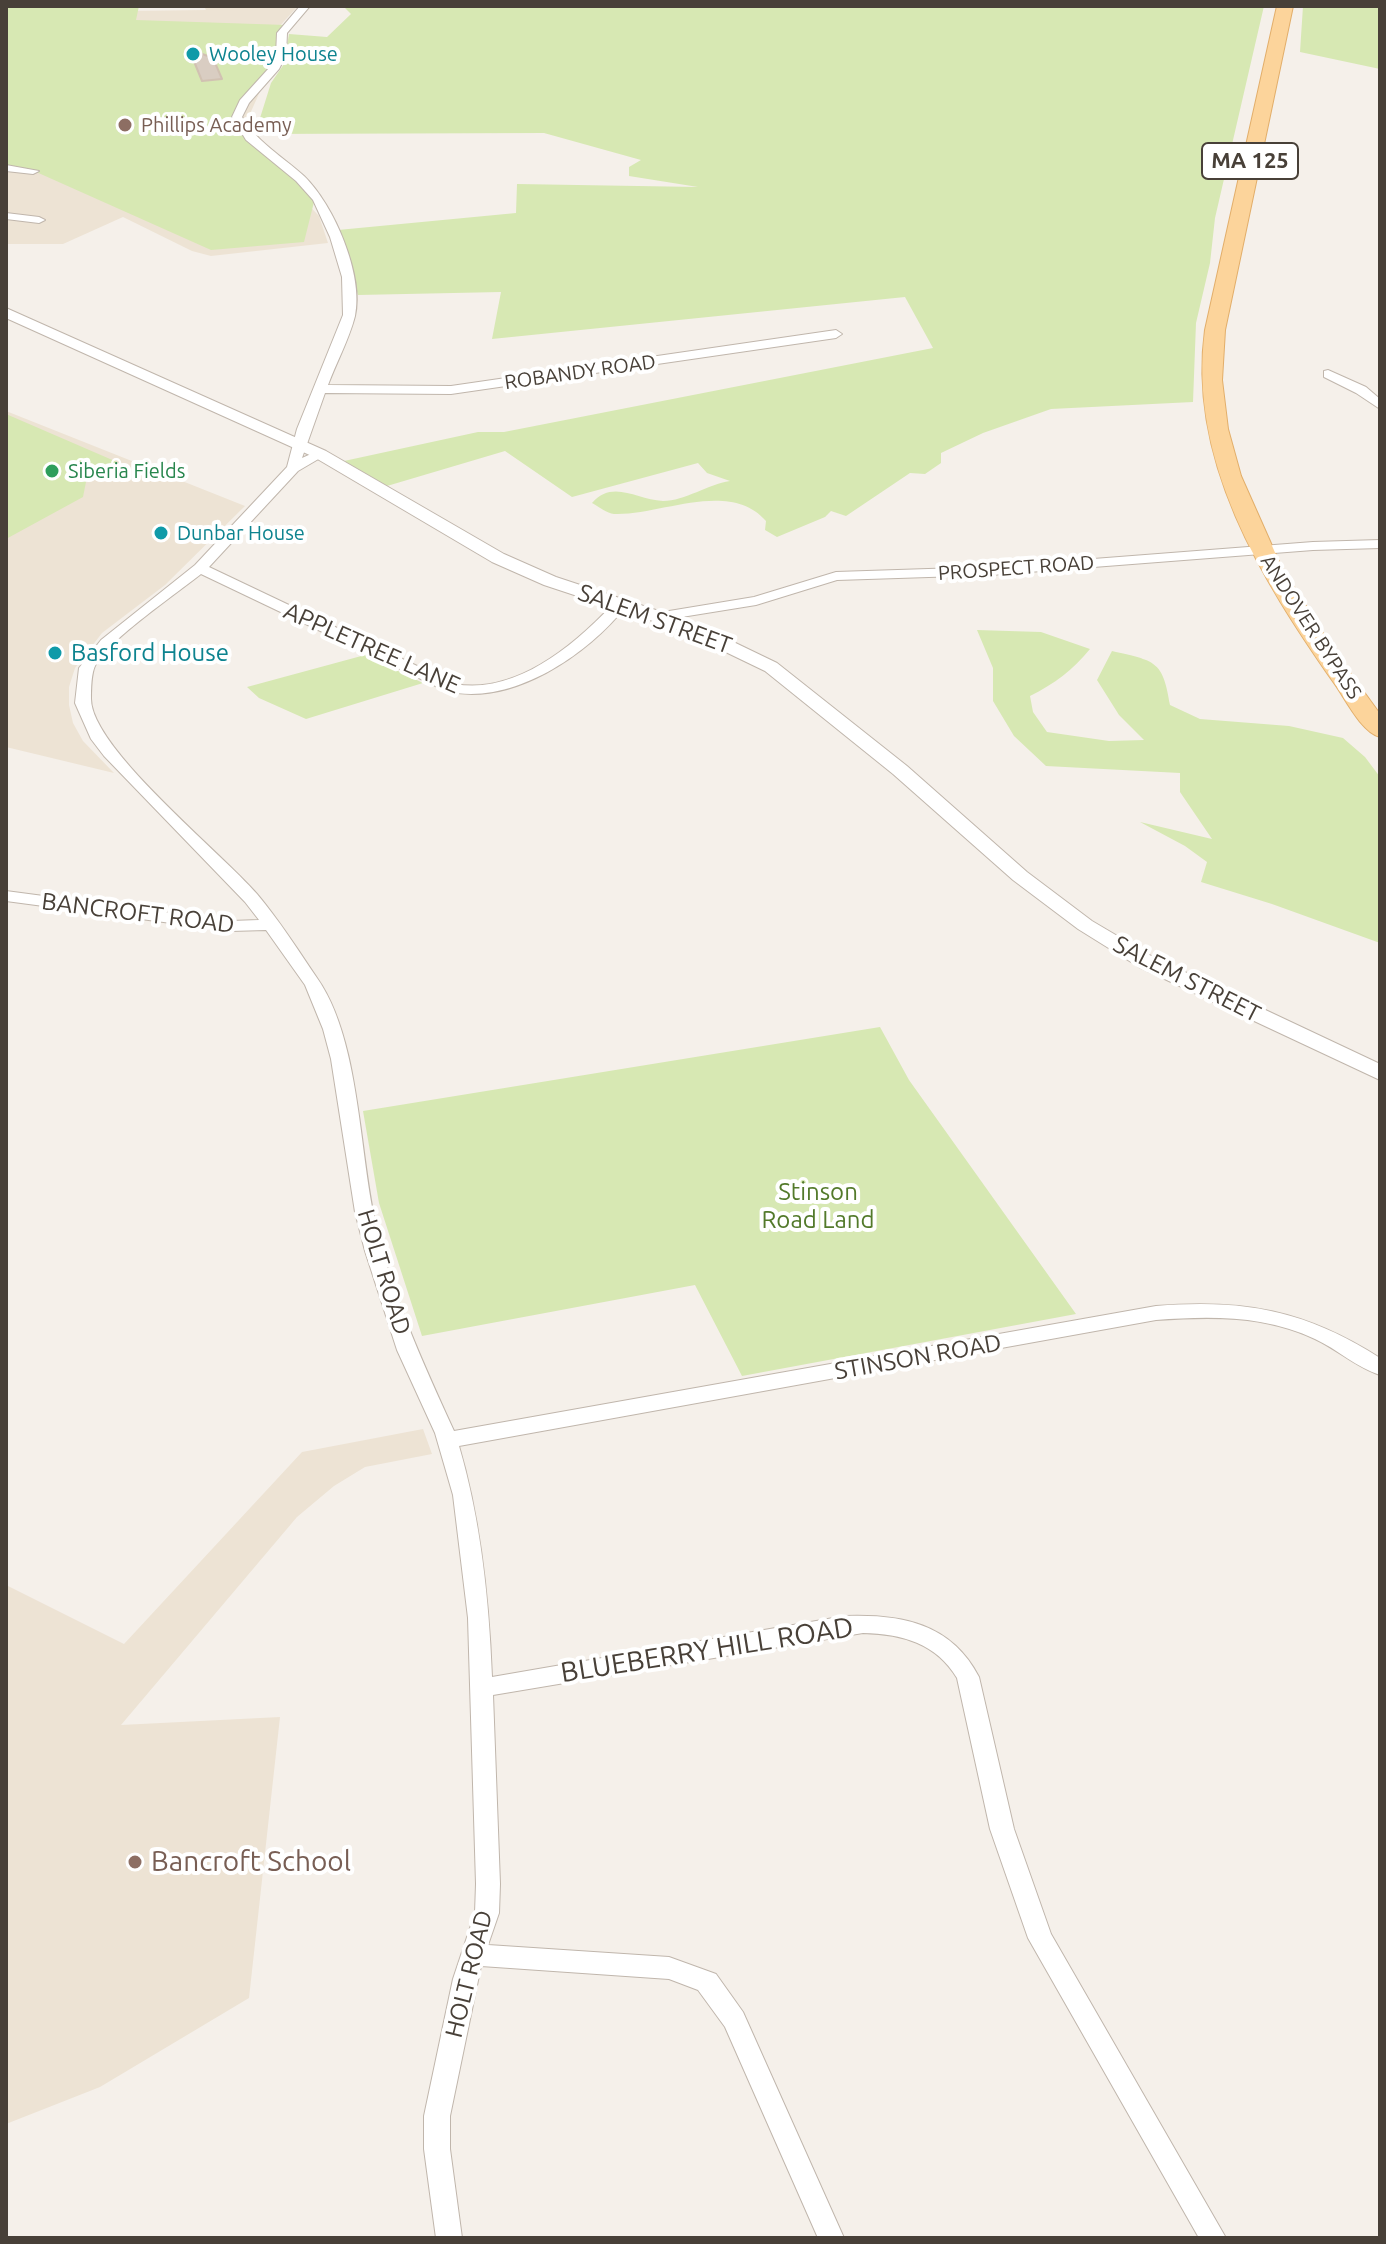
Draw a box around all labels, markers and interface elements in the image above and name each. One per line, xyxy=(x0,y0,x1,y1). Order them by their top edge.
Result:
place label: Wooley House xyxy=(209,42,338,66)
marker: Wooley House xyxy=(184,45,202,63)
place label: Phillips Academy xyxy=(141,113,292,137)
marker: Phillips Academy xyxy=(116,116,134,134)
road number: MA 125 xyxy=(1202,143,1298,179)
street label: ROBANDY ROAD xyxy=(503,350,657,394)
place label: Siberia Fields xyxy=(68,459,185,483)
marker: Siberia Fields xyxy=(43,462,61,480)
place label: Dunbar House xyxy=(177,521,305,545)
marker: Dunbar House xyxy=(152,524,170,542)
street label: ANDOVER BYPASS xyxy=(1255,550,1367,704)
street label: PROSPECT ROAD xyxy=(937,551,1095,585)
street label: SALEM STREET xyxy=(574,578,736,660)
street label: APPLETREE LANE xyxy=(279,596,465,700)
place label: Basford House xyxy=(71,639,229,667)
marker: Basford House xyxy=(46,644,64,662)
street label: BANCROFT ROAD xyxy=(40,887,236,939)
street label: SALEM STREET xyxy=(1109,930,1265,1028)
park label: Stinson Road Land xyxy=(761,1178,875,1234)
street label: HOLT ROAD xyxy=(351,1206,417,1338)
street label: STINSON ROAD xyxy=(832,1328,1004,1386)
street label: BLUEBERRY HILL ROAD xyxy=(558,1610,856,1690)
place label: Bancroft School xyxy=(151,1845,351,1879)
marker: Bancroft School xyxy=(126,1853,144,1871)
street label: HOLT ROAD xyxy=(439,1908,499,2040)

